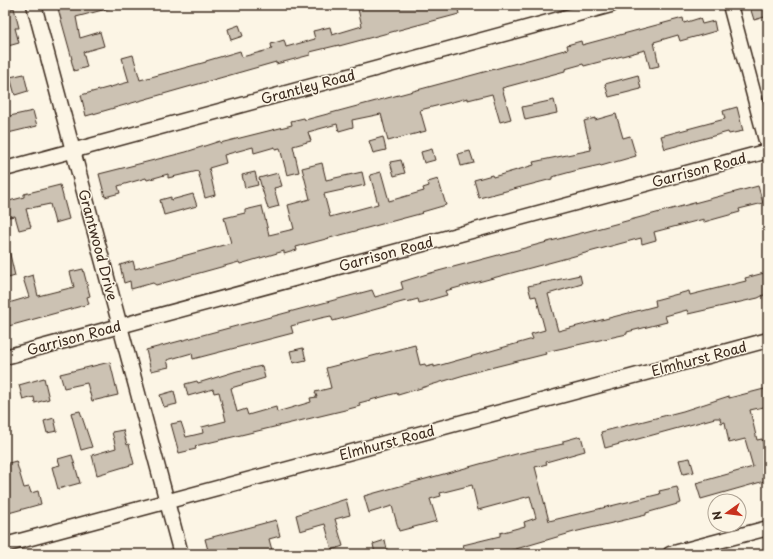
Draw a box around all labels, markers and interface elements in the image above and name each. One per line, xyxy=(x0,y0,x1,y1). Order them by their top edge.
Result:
street label: Grantley Road xyxy=(258,64,357,109)
street label: Garrison Road xyxy=(649,147,748,192)
street label: Grantwood Drive xyxy=(74,187,123,303)
street label: Garrison Road xyxy=(336,231,435,276)
street label: Garrison Road xyxy=(24,315,123,360)
street label: Elmhurst Road xyxy=(649,336,749,381)
street label: Elmhurst Road xyxy=(337,420,437,465)
north arrow xyxy=(707,493,747,533)
text: N xyxy=(707,509,726,522)

